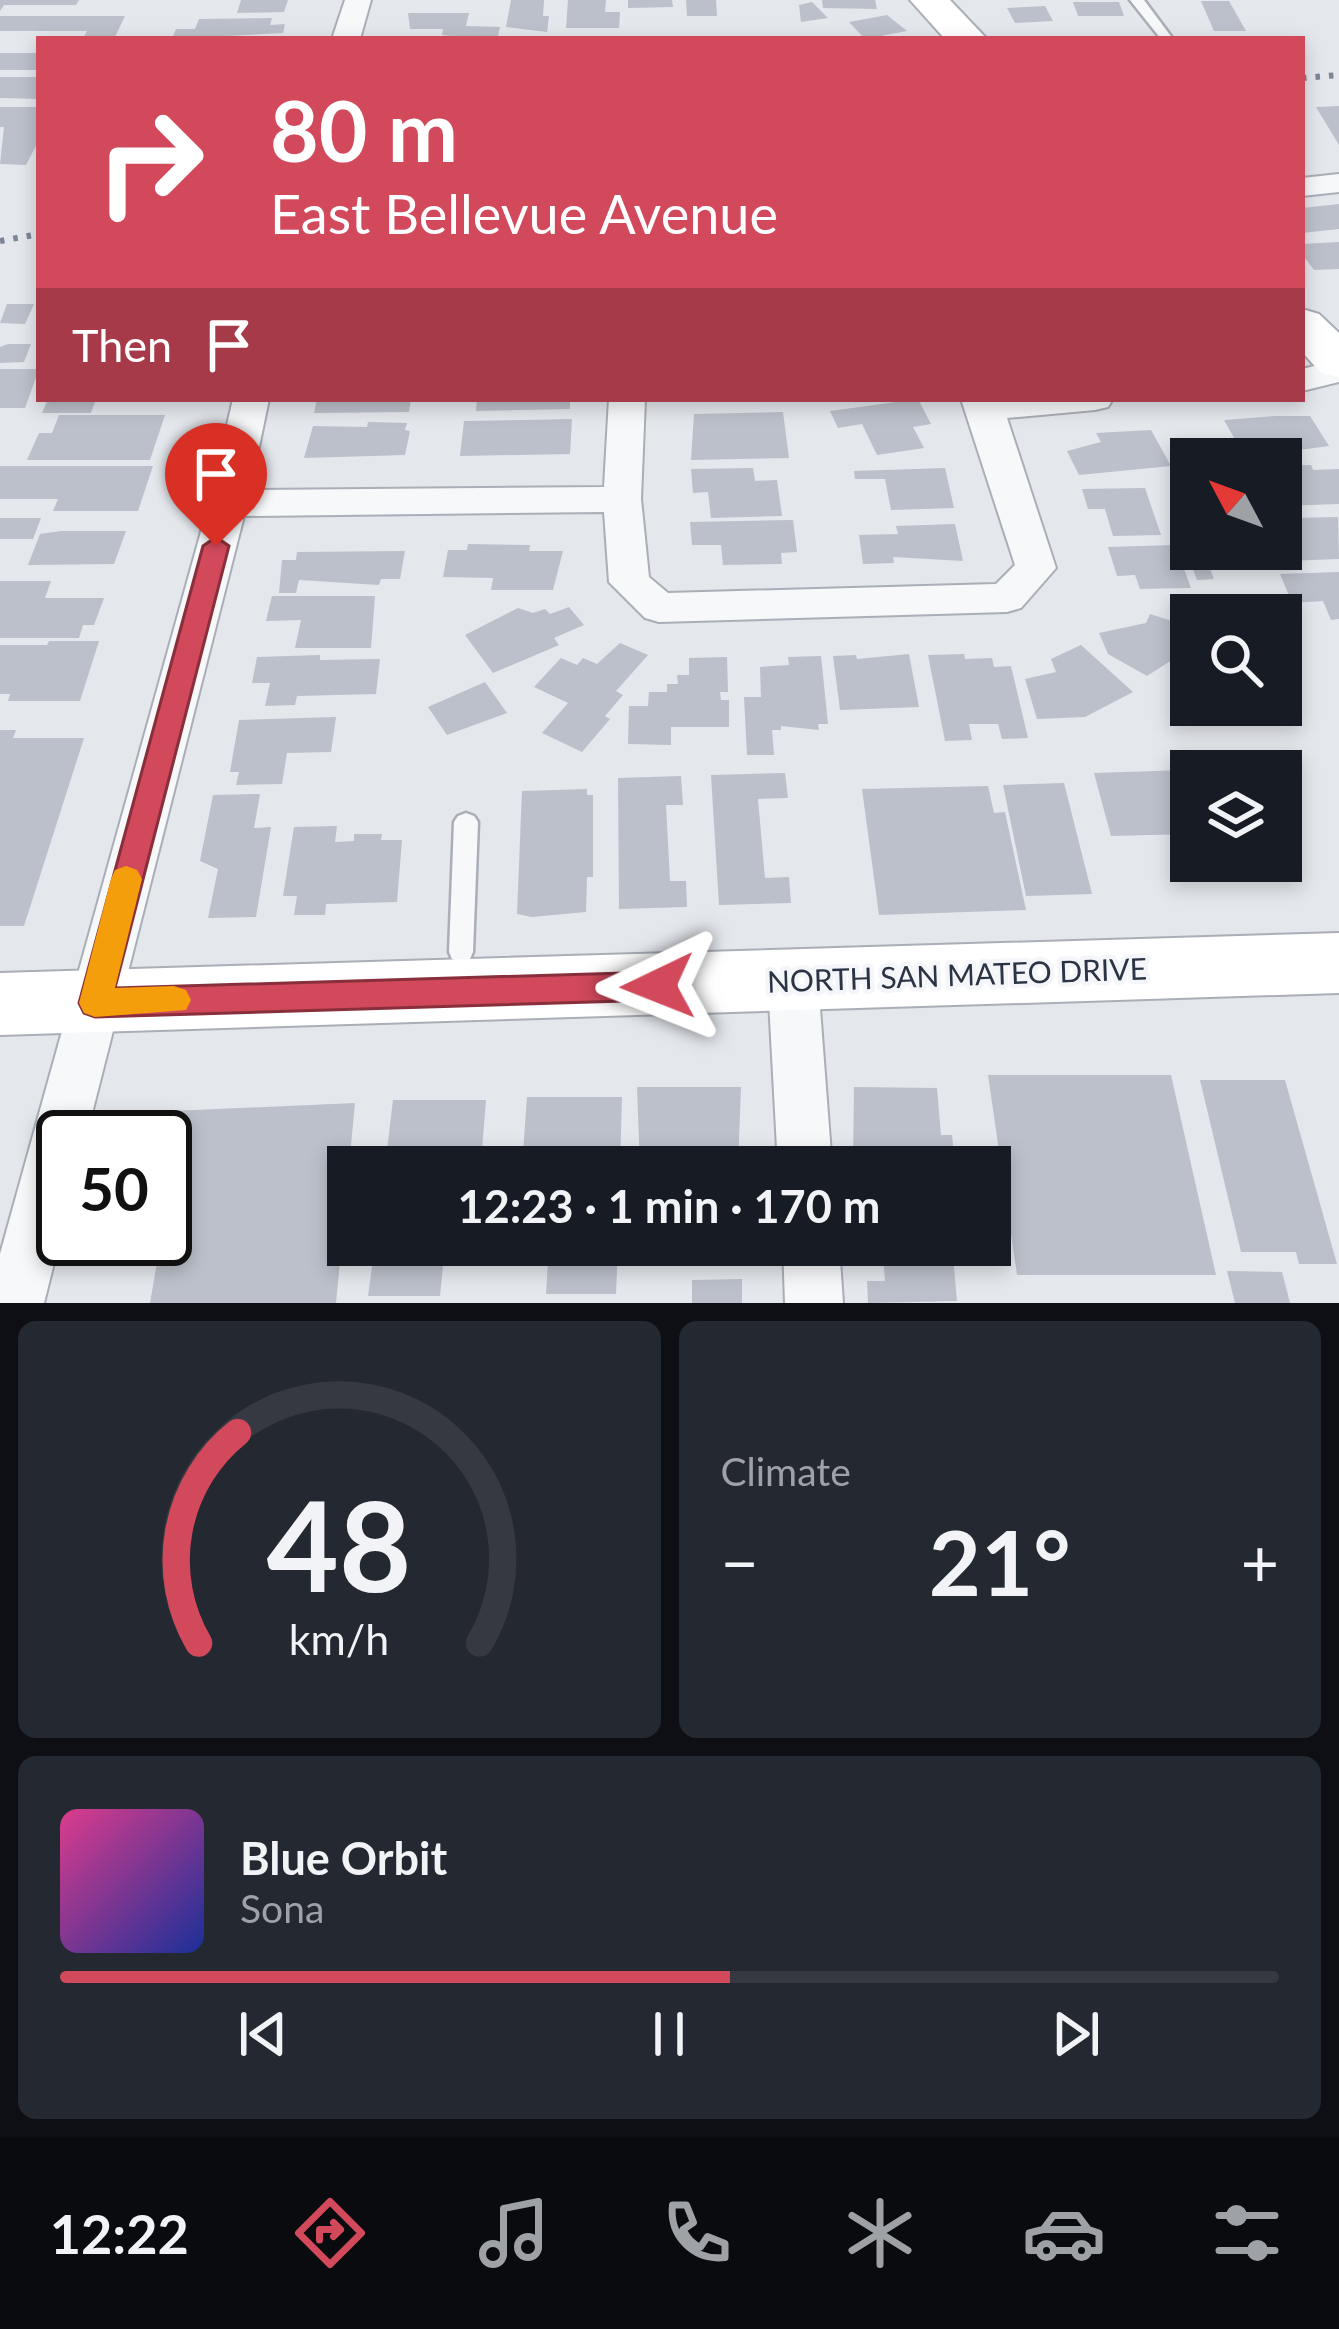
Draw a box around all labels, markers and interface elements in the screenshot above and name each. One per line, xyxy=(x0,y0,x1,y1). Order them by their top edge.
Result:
text: 80 m xyxy=(270,79,458,180)
icon: right xyxy=(72,84,228,240)
text: East Bellevue Avenue xyxy=(270,181,778,246)
icon: arrive xyxy=(196,312,262,378)
text: Then xyxy=(72,318,172,372)
pin xyxy=(165,423,267,546)
north arrow xyxy=(1170,438,1302,570)
map controls xyxy=(1170,438,1302,882)
icon: arrive xyxy=(183,441,249,507)
button: search xyxy=(1170,594,1302,726)
button: layers xyxy=(1170,750,1302,882)
position arrow xyxy=(595,923,721,1049)
street label: NORTH SAN MATEO DRIVE xyxy=(766,949,1147,999)
speed limit sign: 50 xyxy=(36,1110,192,1266)
text: 12:23 · 1 min · 170 m xyxy=(458,1179,880,1233)
text: Climate xyxy=(721,1448,851,1494)
text: 48 xyxy=(267,1469,412,1619)
text: 21° xyxy=(929,1507,1071,1615)
text: − xyxy=(721,1522,759,1601)
text: + xyxy=(1241,1522,1279,1601)
text: km/h xyxy=(289,1612,389,1663)
text: Blue Orbit xyxy=(240,1831,447,1885)
text: Sona xyxy=(240,1885,324,1931)
icon: previous xyxy=(230,2001,296,2067)
icon: pause xyxy=(636,2001,702,2067)
icon: next xyxy=(1043,2001,1109,2067)
icon: directions xyxy=(288,2191,372,2275)
icon: music xyxy=(472,2191,556,2275)
icon: phone xyxy=(655,2191,739,2275)
icon: climate xyxy=(838,2191,922,2275)
icon: car xyxy=(1022,2191,1106,2275)
icon: filters xyxy=(1205,2191,1289,2275)
text: 12:22 xyxy=(50,2201,189,2266)

